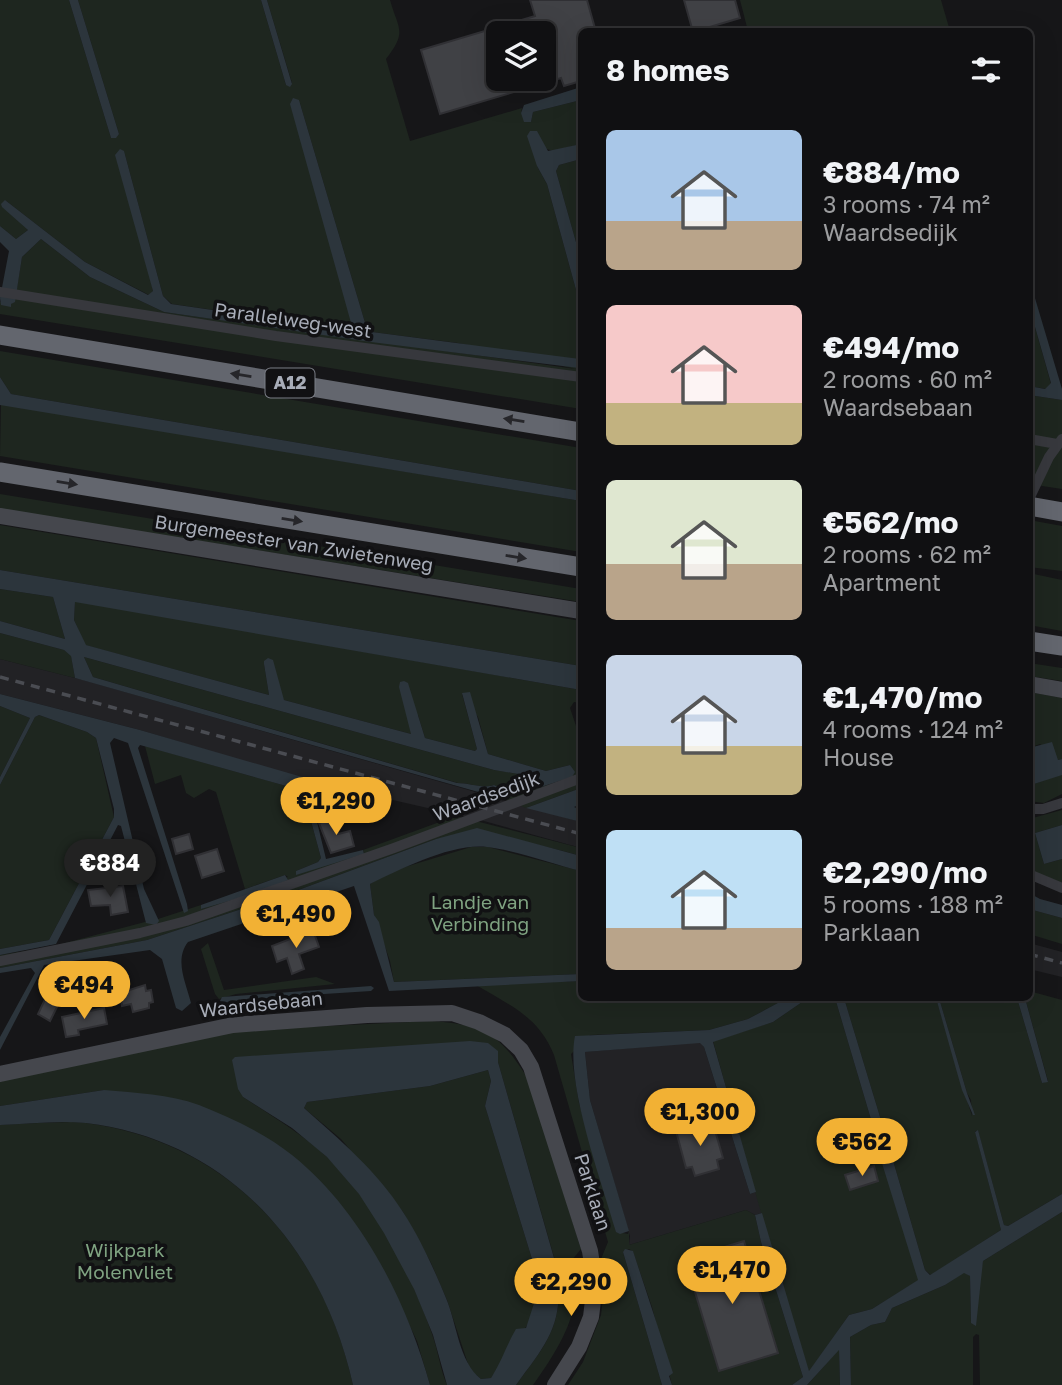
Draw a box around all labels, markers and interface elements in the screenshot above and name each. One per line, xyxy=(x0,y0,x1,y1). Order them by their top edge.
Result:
map controls xyxy=(486,21,556,91)
button: layers xyxy=(486,21,556,91)
icon: filters xyxy=(967,51,1005,89)
text: 8 homes xyxy=(606,52,730,88)
text: €884/mo xyxy=(823,154,960,190)
icon: home xyxy=(662,158,746,242)
text: 3 rooms · 74 m² xyxy=(823,190,990,218)
text: Waardsedijk xyxy=(823,218,958,246)
street label: Parallelweg-west xyxy=(213,297,373,342)
text: €494/mo xyxy=(823,329,959,365)
icon: home xyxy=(662,333,746,417)
text: 2 rooms · 60 m² xyxy=(823,365,992,393)
road number: A12 xyxy=(266,368,314,398)
one-way arrow xyxy=(230,369,252,380)
text: Waardsebaan xyxy=(823,393,973,421)
one-way arrow xyxy=(503,414,525,425)
one-way arrow xyxy=(56,478,78,489)
text: €562/mo xyxy=(823,504,958,540)
icon: home xyxy=(662,508,746,592)
street label: Burgemeester van Zwietenweg xyxy=(153,509,435,576)
one-way arrow xyxy=(281,515,303,526)
text: 2 rooms · 62 m² xyxy=(823,540,991,568)
one-way arrow xyxy=(505,552,527,563)
text: Apartment xyxy=(823,568,941,596)
text: €1,470/mo xyxy=(823,679,982,715)
icon: home xyxy=(662,683,746,767)
text: 4 rooms · 124 m² xyxy=(823,715,1003,743)
text: House xyxy=(823,743,894,771)
street label: Waardsedijk xyxy=(429,766,542,825)
pin: €1,290 xyxy=(279,778,393,837)
text: €1,290 xyxy=(296,786,376,814)
pin: €884 xyxy=(69,839,151,899)
text: €884 xyxy=(80,848,140,876)
text: €2,290/mo xyxy=(823,854,988,890)
icon: home xyxy=(662,858,746,942)
pin: €1,490 xyxy=(239,890,353,950)
park label: Landje van Verbinding xyxy=(431,890,529,935)
text: 5 rooms · 188 m² xyxy=(823,890,1003,918)
text: €1,490 xyxy=(256,899,336,927)
text: Parklaan xyxy=(823,918,920,946)
pin: €494 xyxy=(43,962,125,1021)
text: €494 xyxy=(54,970,114,998)
street label: Waardsebaan xyxy=(198,986,324,1021)
pin: €1,300 xyxy=(643,1088,757,1148)
text: €1,300 xyxy=(660,1097,740,1125)
pin: €562 xyxy=(821,1118,903,1178)
text: €562 xyxy=(833,1127,891,1155)
street label: Parklaan xyxy=(570,1150,617,1234)
park label: Wijkpark Molenvliet xyxy=(77,1238,173,1283)
pin: €1,470 xyxy=(675,1246,789,1306)
text: €1,470 xyxy=(693,1255,771,1283)
pin: €2,290 xyxy=(514,1258,628,1318)
text: €2,290 xyxy=(530,1267,612,1295)

